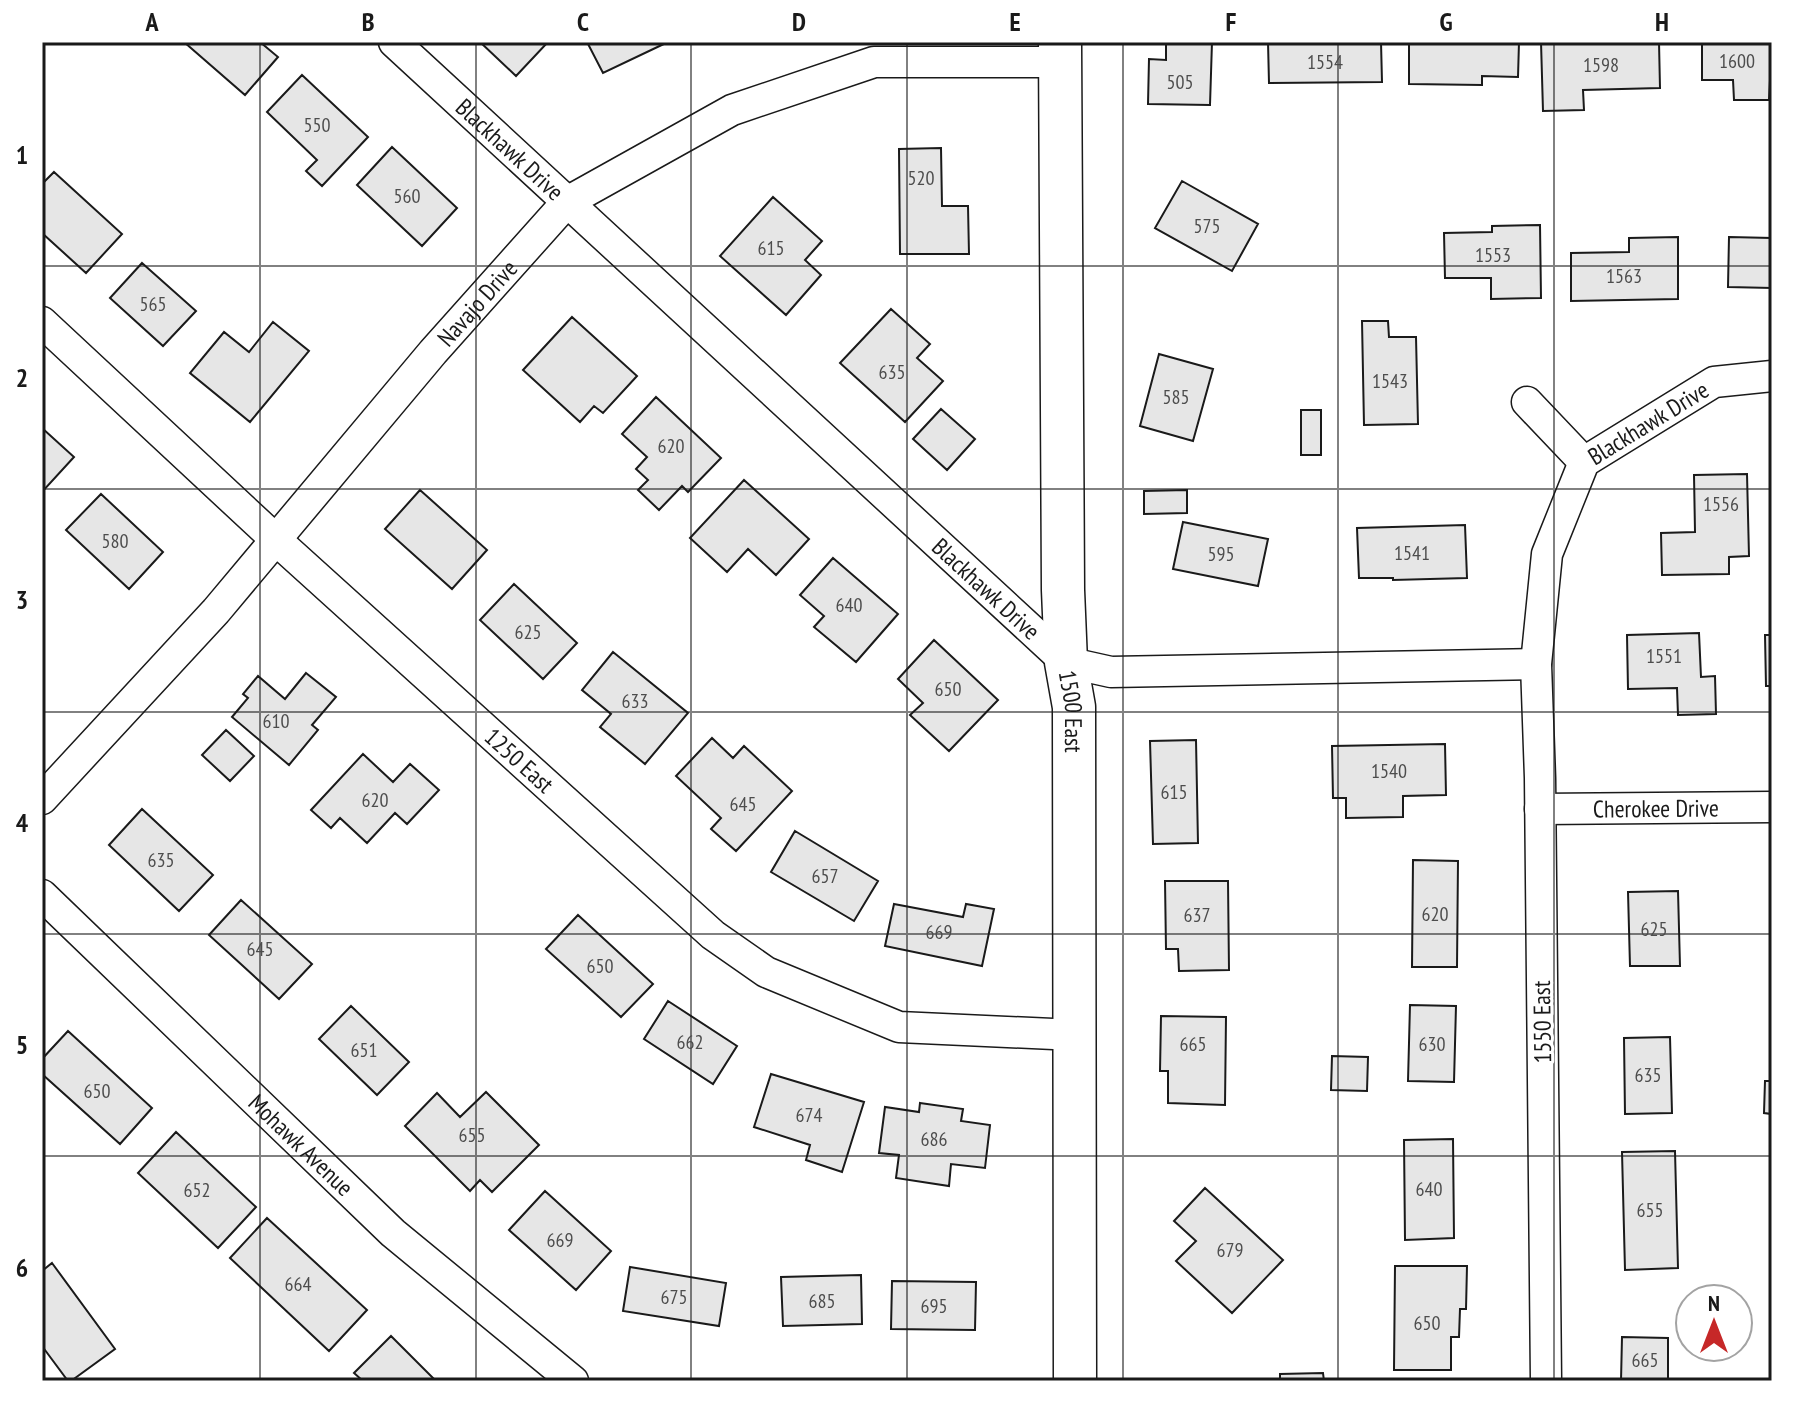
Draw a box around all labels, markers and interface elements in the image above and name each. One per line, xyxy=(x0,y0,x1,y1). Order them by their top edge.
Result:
text: A xyxy=(144,5,159,38)
text: B xyxy=(362,5,375,38)
text: C xyxy=(577,5,589,38)
text: D xyxy=(792,5,806,38)
text: E xyxy=(1009,5,1021,38)
text: F xyxy=(1226,5,1237,38)
text: G xyxy=(1439,5,1453,38)
text: H xyxy=(1655,5,1669,38)
house number: 1600 xyxy=(1719,48,1755,74)
house number: 1554 xyxy=(1307,49,1343,75)
house number: 1598 xyxy=(1583,52,1619,78)
house number: 505 xyxy=(1167,69,1194,95)
street label: Blackhawk Drive xyxy=(450,92,571,207)
house number: 550 xyxy=(304,112,331,138)
text: 1 xyxy=(16,138,28,171)
house number: 520 xyxy=(908,165,935,191)
house number: 560 xyxy=(394,183,421,209)
house number: 575 xyxy=(1194,213,1221,239)
house number: 615 xyxy=(758,235,785,261)
house number: 1553 xyxy=(1475,242,1511,268)
street label: Navajo Drive xyxy=(430,253,524,353)
house number: 1563 xyxy=(1606,263,1642,289)
house number: 565 xyxy=(140,291,167,317)
house number: 635 xyxy=(879,359,906,385)
text: 2 xyxy=(16,361,28,394)
house number: 1543 xyxy=(1372,368,1408,394)
street label: Blackhawk Drive xyxy=(1582,374,1714,471)
house number: 585 xyxy=(1163,384,1190,410)
house number: 620 xyxy=(658,433,685,459)
house number: 1556 xyxy=(1703,491,1739,517)
house number: 580 xyxy=(102,528,129,554)
street label: Blackhawk Drive xyxy=(926,531,1047,646)
house number: 1541 xyxy=(1394,540,1430,566)
house number: 595 xyxy=(1208,541,1235,567)
text: 3 xyxy=(16,583,28,616)
house number: 640 xyxy=(836,592,863,618)
house number: 625 xyxy=(515,619,542,645)
house number: 1551 xyxy=(1646,643,1682,669)
street label: 1500 East xyxy=(1052,668,1090,753)
house number: 650 xyxy=(935,676,962,702)
house number: 633 xyxy=(622,688,649,714)
house number: 610 xyxy=(263,708,290,734)
street label: 1250 East xyxy=(478,721,561,800)
house number: 1540 xyxy=(1371,758,1407,784)
house number: 615 xyxy=(1161,779,1188,805)
house number: 620 xyxy=(362,787,389,813)
house number: 645 xyxy=(730,791,757,817)
street label: Cherokee Drive xyxy=(1593,792,1719,824)
text: 4 xyxy=(16,806,29,839)
house number: 635 xyxy=(148,847,175,873)
house number: 657 xyxy=(812,863,839,889)
house number: 620 xyxy=(1422,901,1449,927)
house number: 637 xyxy=(1184,902,1211,928)
house number: 625 xyxy=(1641,916,1668,942)
house number: 669 xyxy=(926,919,953,945)
house number: 645 xyxy=(247,936,274,962)
house number: 650 xyxy=(587,953,614,979)
street label: 1550 East xyxy=(1526,980,1558,1064)
text: 5 xyxy=(16,1028,28,1061)
house number: 662 xyxy=(677,1029,704,1055)
house number: 665 xyxy=(1180,1031,1207,1057)
house number: 630 xyxy=(1419,1031,1446,1057)
house number: 651 xyxy=(351,1037,378,1063)
house number: 635 xyxy=(1635,1062,1662,1088)
house number: 650 xyxy=(84,1078,111,1104)
street label: Mohawk Avenue xyxy=(242,1087,360,1202)
house number: 674 xyxy=(796,1102,823,1128)
house number: 655 xyxy=(459,1122,486,1148)
house number: 686 xyxy=(921,1126,948,1152)
house number: 640 xyxy=(1416,1176,1443,1202)
house number: 652 xyxy=(184,1177,211,1203)
house number: 655 xyxy=(1637,1197,1664,1223)
house number: 669 xyxy=(547,1227,574,1253)
house number: 679 xyxy=(1217,1237,1244,1263)
text: 6 xyxy=(16,1251,28,1284)
house number: 664 xyxy=(285,1271,312,1297)
north arrow xyxy=(1674,1283,1754,1363)
house number: 675 xyxy=(661,1284,688,1310)
house number: 685 xyxy=(809,1288,836,1314)
text: N xyxy=(1708,1289,1720,1317)
house number: 695 xyxy=(921,1293,948,1319)
house number: 650 xyxy=(1414,1310,1441,1336)
house number: 665 xyxy=(1632,1347,1659,1373)

